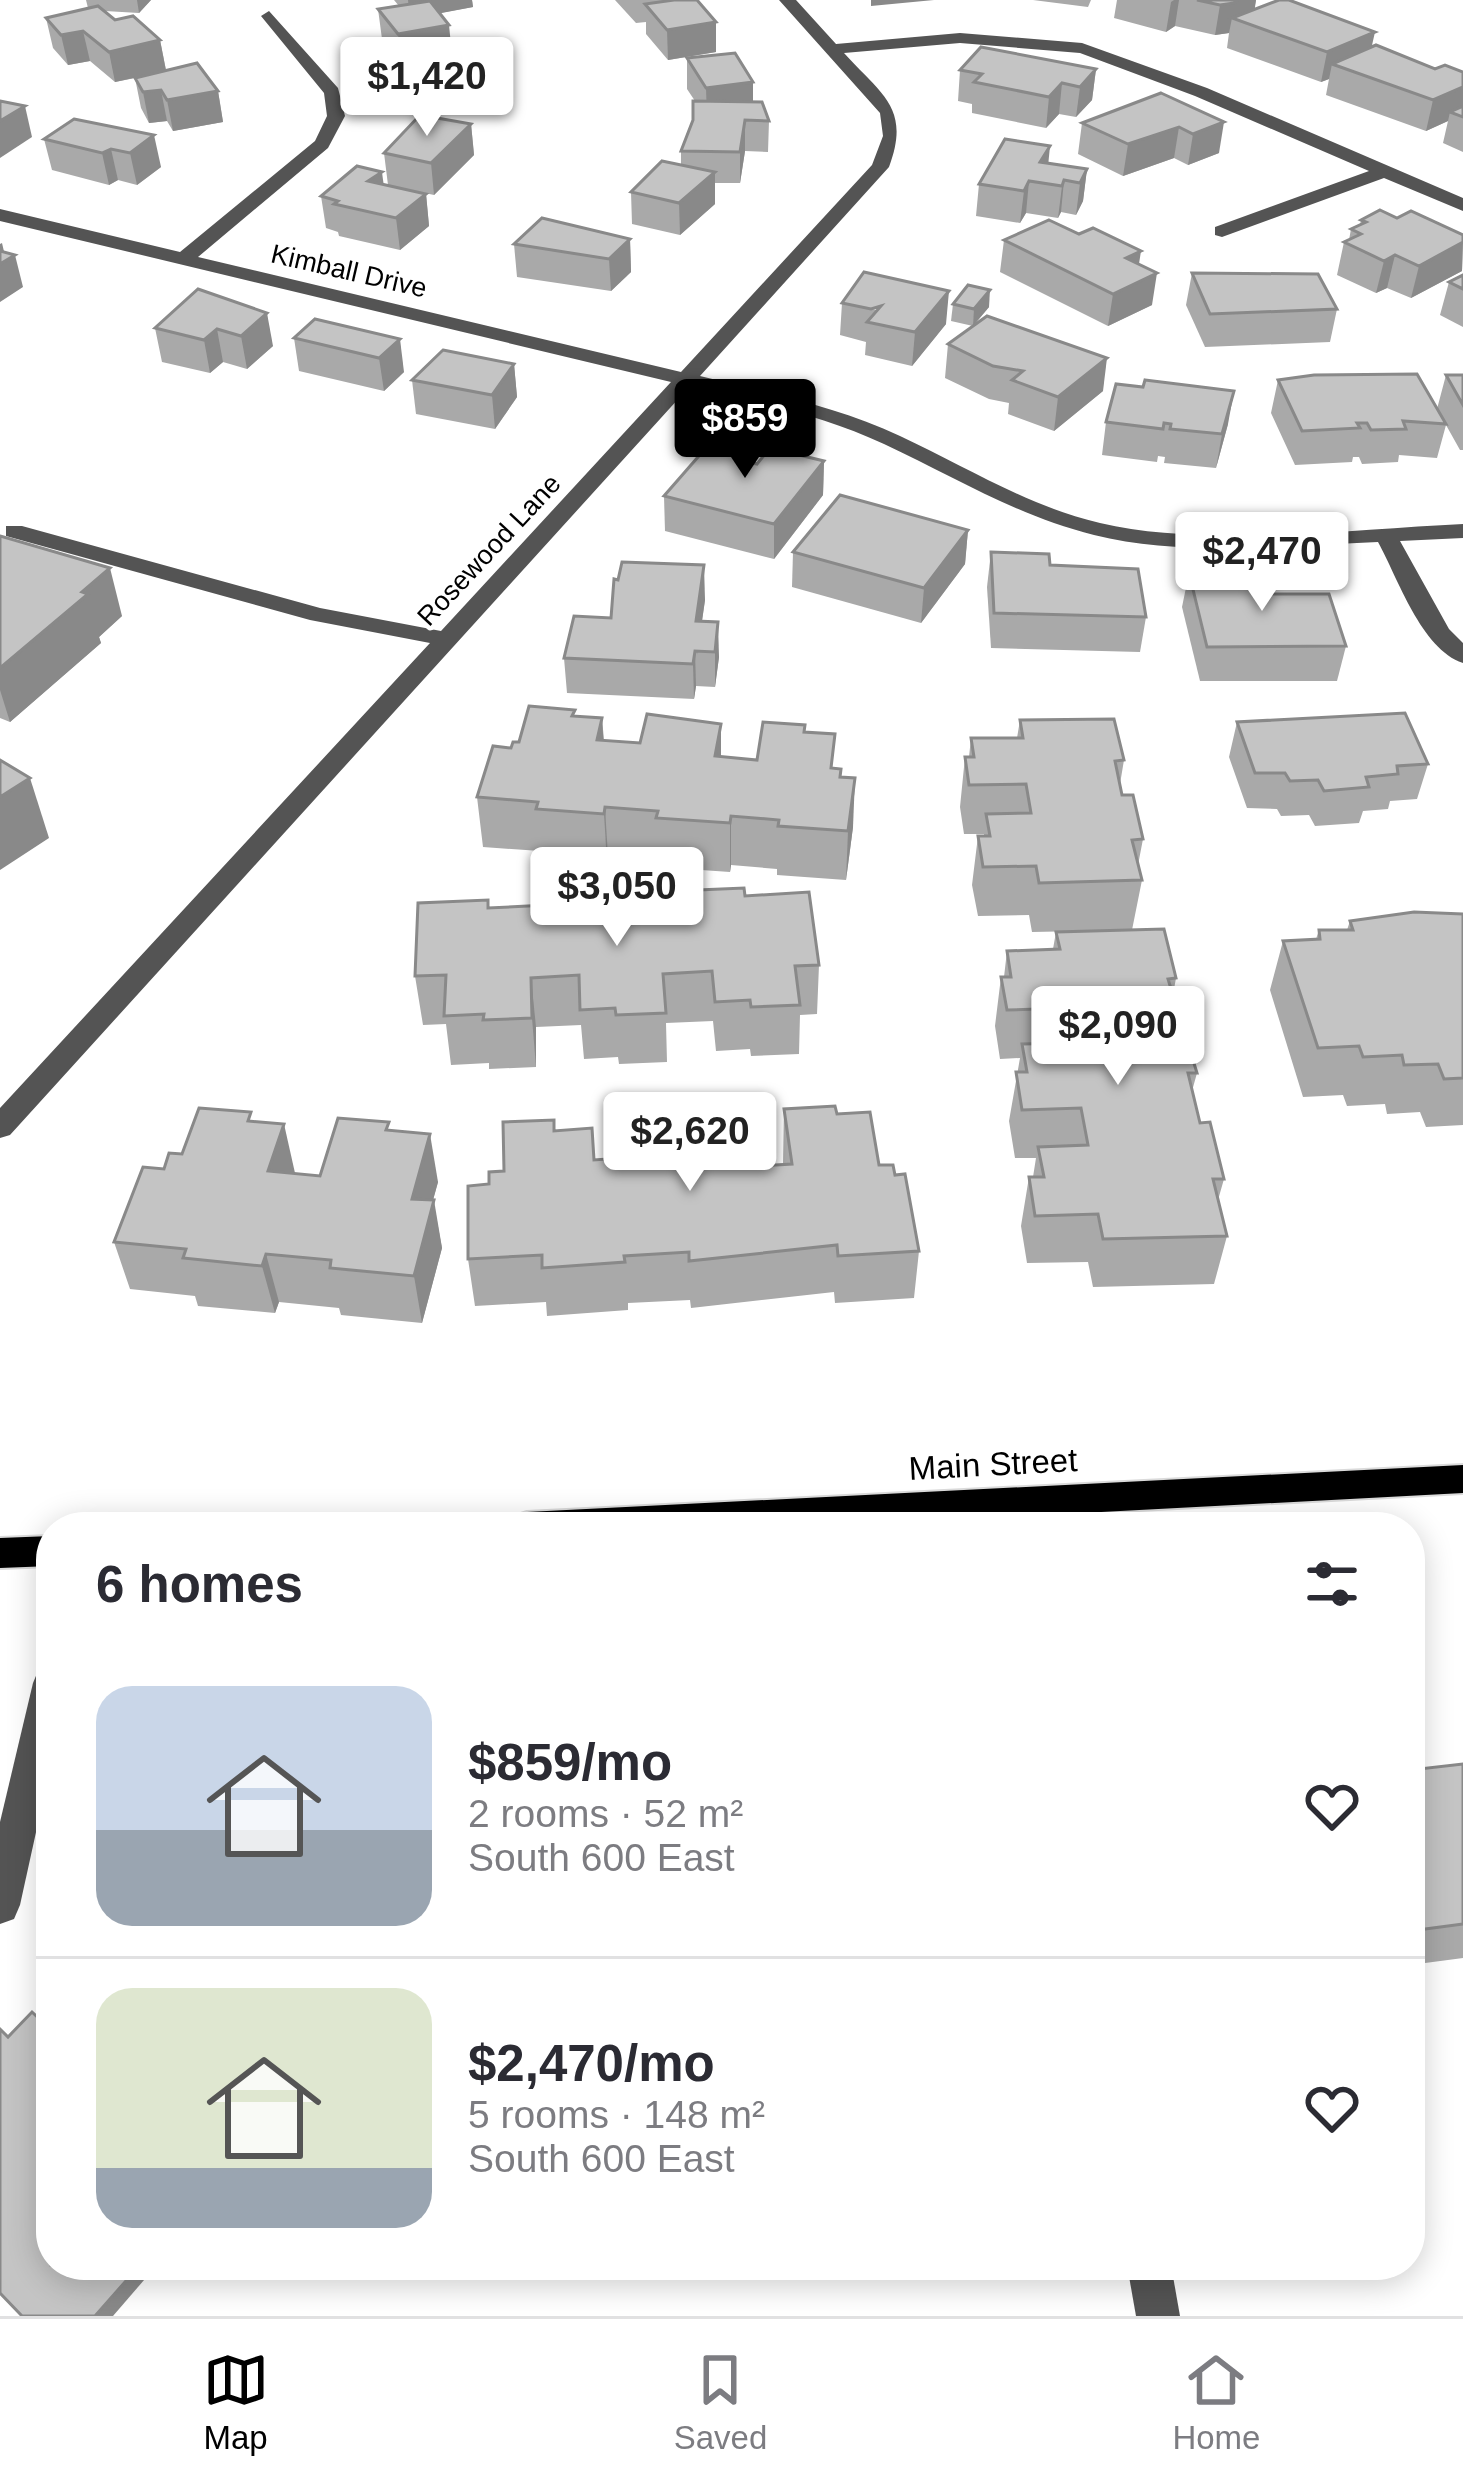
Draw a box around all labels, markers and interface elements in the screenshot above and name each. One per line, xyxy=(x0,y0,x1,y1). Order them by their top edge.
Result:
pin: $1,420 xyxy=(329,37,525,139)
text: $1,420 xyxy=(367,54,487,97)
street label: Kimball Drive xyxy=(268,238,430,304)
pin: $859 xyxy=(674,379,816,481)
text: $859 xyxy=(702,396,788,439)
street label: Rosewood Lane xyxy=(411,468,567,632)
pin: $2,470 xyxy=(1164,512,1360,614)
text: $2,470 xyxy=(1202,529,1322,572)
pin: $3,050 xyxy=(519,847,715,949)
text: $3,050 xyxy=(557,864,677,907)
pin: $2,090 xyxy=(1020,986,1216,1088)
text: $2,090 xyxy=(1058,1003,1178,1046)
pin: $2,620 xyxy=(592,1092,788,1194)
text: $2,620 xyxy=(630,1109,750,1152)
street label: Main Street xyxy=(908,1441,1078,1487)
icon: filters xyxy=(1299,1551,1365,1617)
text: 6 homes xyxy=(96,1556,303,1613)
icon: home xyxy=(192,1734,336,1878)
text: $859/mo xyxy=(468,1734,672,1791)
icon: heart xyxy=(1299,1773,1365,1839)
text: 2 rooms · 52 m² xyxy=(468,1792,743,1835)
text: South 600 East xyxy=(468,1836,735,1879)
text: $2,470/mo xyxy=(468,2035,715,2092)
icon: home xyxy=(192,2036,336,2180)
icon: heart xyxy=(1299,2075,1365,2141)
text: 5 rooms · 148 m² xyxy=(468,2093,765,2136)
text: South 600 East xyxy=(468,2137,735,2180)
tab: Map xyxy=(203,2347,269,2457)
tab: Saved xyxy=(674,2347,767,2457)
tab: Home xyxy=(1172,2347,1260,2457)

